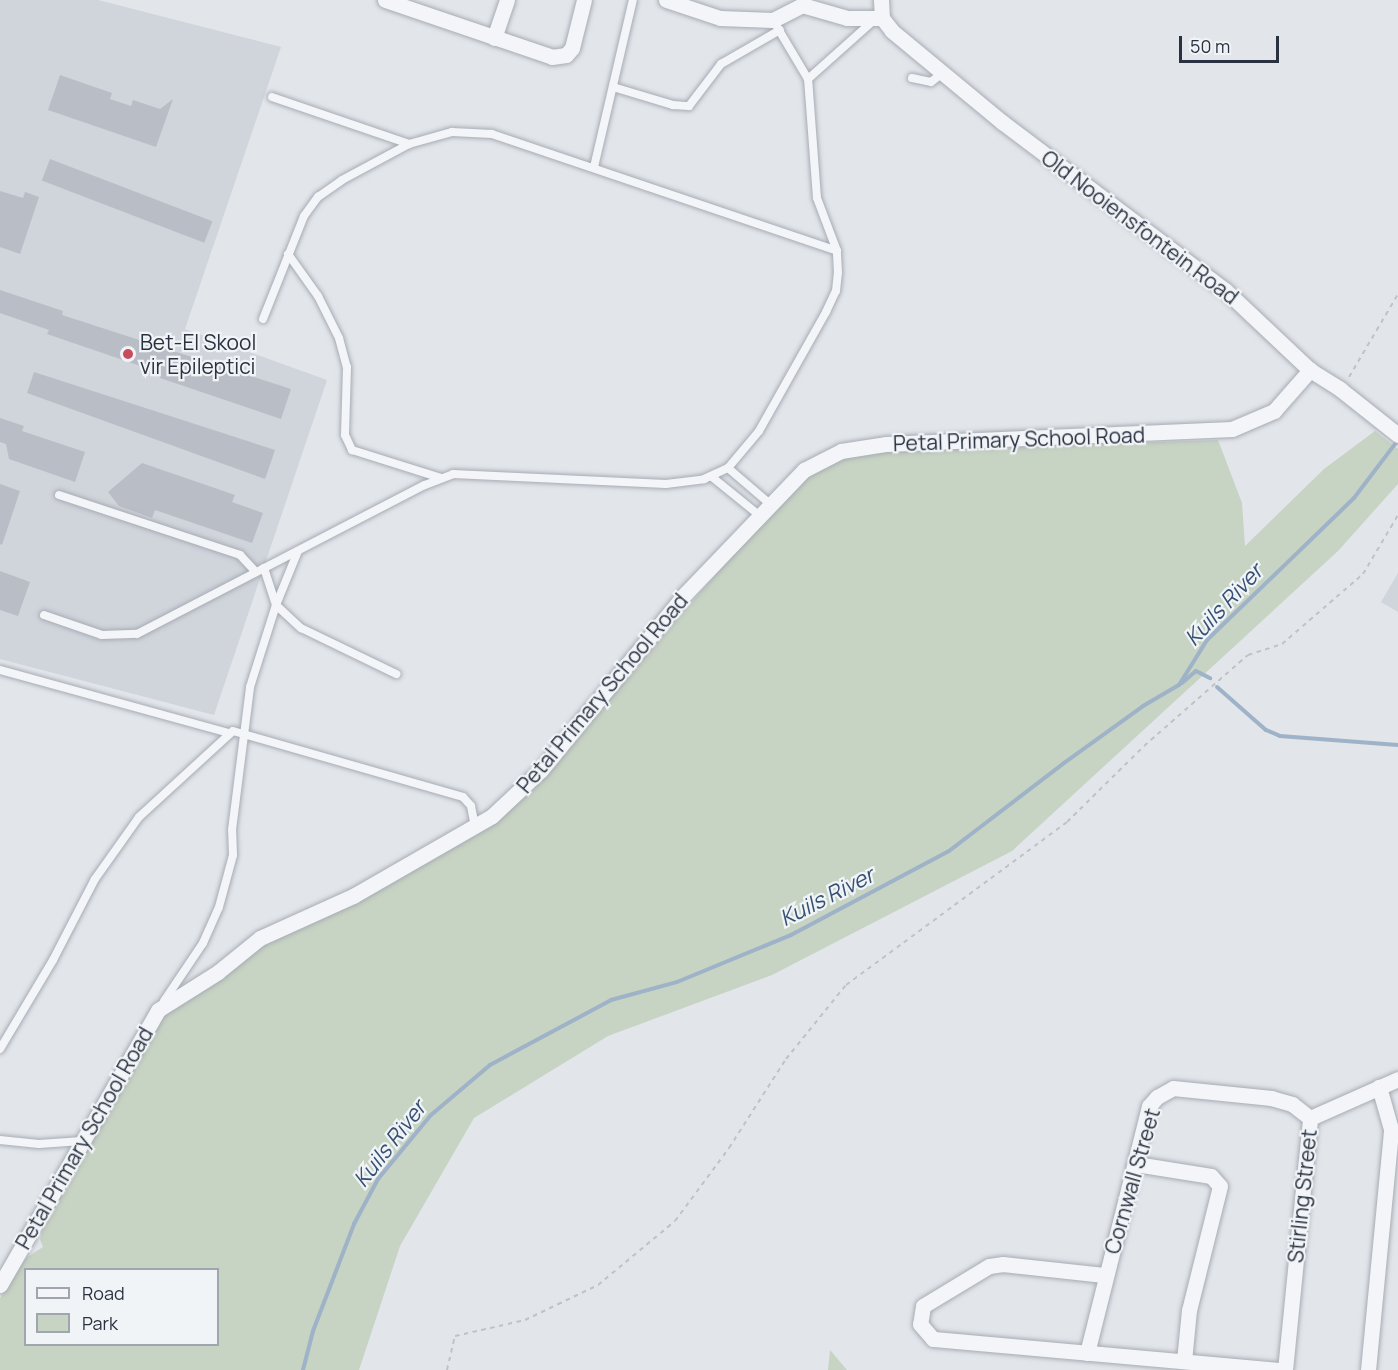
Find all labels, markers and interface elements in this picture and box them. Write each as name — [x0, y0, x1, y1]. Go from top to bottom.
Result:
scale bar — [1182, 24, 1282, 62]
text: 50 m — [1190, 34, 1230, 58]
street label: Old Nooiensfontein Road — [1037, 145, 1243, 309]
place label: Bet-El Skool vir Epileptici — [140, 329, 256, 379]
marker: Bet-El Skool vir Epileptici — [121, 347, 135, 361]
street label: Petal Primary School Road — [893, 422, 1145, 456]
water label: Kuils River — [1180, 559, 1268, 651]
street label: Petal Primary School Road — [511, 588, 693, 798]
water label: Kuils River — [776, 862, 878, 932]
street label: Petal Primary School Road — [10, 1023, 158, 1253]
water label: Kuils River — [348, 1096, 432, 1192]
street label: Cornwall Street — [1099, 1105, 1165, 1257]
street label: Stirling Street — [1282, 1128, 1322, 1264]
legend — [24, 1268, 219, 1346]
text: Road — [82, 1281, 125, 1305]
text: Park — [82, 1311, 118, 1335]

